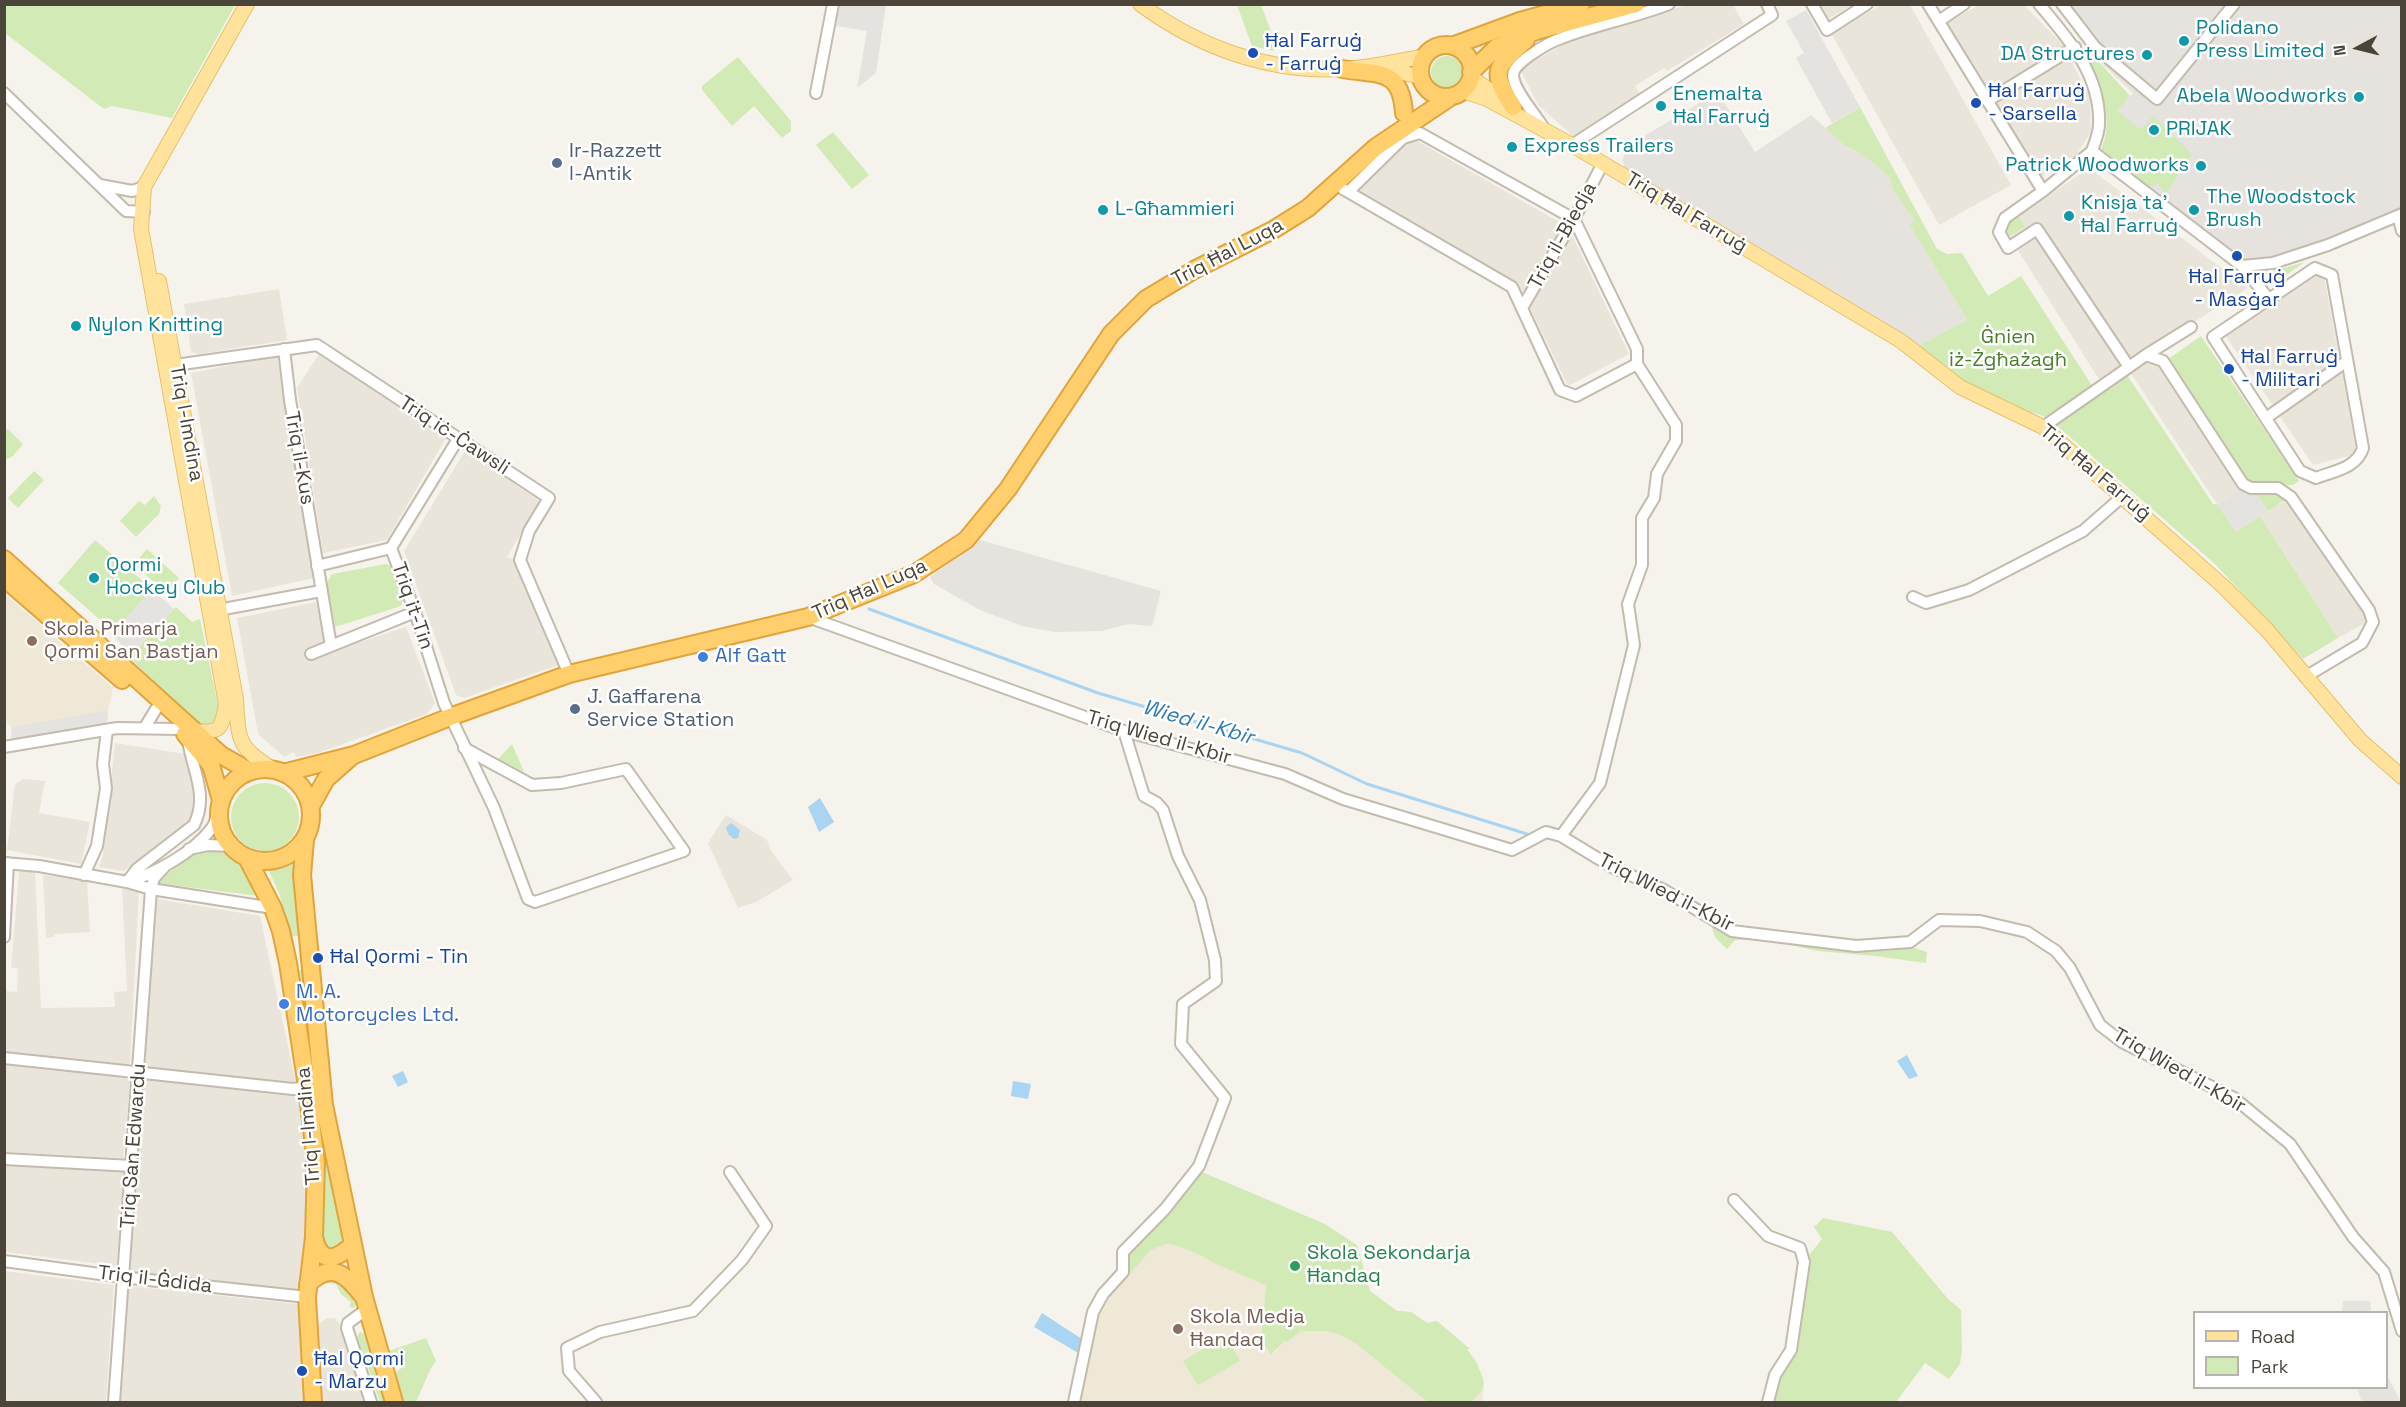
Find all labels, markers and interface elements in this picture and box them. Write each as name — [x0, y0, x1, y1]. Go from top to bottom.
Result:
place label: Polidano Press Limited — [2196, 17, 2325, 64]
north arrow — [2328, 18, 2388, 78]
place label: Ħal Farruġ - Farruġ — [1265, 30, 1362, 77]
marker: Polidano Press Limited — [2177, 34, 2191, 48]
place label: DA Structures — [2000, 43, 2135, 67]
text: N — [2329, 44, 2351, 57]
marker: Ħal Farruġ - Farruġ — [1246, 46, 1260, 60]
marker: DA Structures — [2140, 48, 2154, 62]
place label: Ħal Farruġ - Sarsella — [1988, 80, 2085, 127]
place label: Enemalta Ħal Farruġ — [1673, 83, 1770, 130]
place label: Abela Woodworks — [2177, 85, 2347, 109]
marker: Abela Woodworks — [2352, 90, 2366, 104]
marker: Ħal Farruġ - Sarsella — [1969, 96, 1983, 110]
marker: Enemalta Ħal Farruġ — [1654, 99, 1668, 113]
place label: PRIJAK — [2166, 118, 2232, 142]
marker: PRIJAK — [2147, 123, 2161, 137]
place label: Express Trailers — [1524, 135, 1674, 159]
place label: Ir-Razzett l-Antik — [569, 140, 662, 187]
marker: Express Trailers — [1505, 140, 1519, 154]
place label: Patrick Woodworks — [2005, 154, 2189, 178]
marker: Ir-Razzett l-Antik — [550, 156, 564, 170]
marker: Patrick Woodworks — [2194, 159, 2208, 173]
street label: Triq Ħal Farruġ — [1621, 167, 1751, 259]
street label: Triq il-Biedja — [1524, 178, 1602, 294]
place label: The Woodstock Brush — [2206, 186, 2356, 233]
place label: Knisja ta' Ħal Farruġ — [2081, 192, 2178, 239]
place label: L-Għammieri — [1115, 198, 1235, 222]
marker: L-Għammieri — [1096, 203, 1110, 217]
marker: The Woodstock Brush — [2187, 203, 2201, 217]
marker: Knisja ta' Ħal Farruġ — [2062, 209, 2076, 223]
street label: Triq Ħal Luqa — [1168, 214, 1288, 292]
marker: Ħal Farruġ - Masġar — [2230, 249, 2244, 263]
place label: Ħal Farruġ - Masġar — [2189, 266, 2285, 313]
place label: Nylon Knitting — [88, 314, 223, 338]
marker: Nylon Knitting — [69, 319, 83, 333]
park label: Ġnien iż-Żgħażagħ — [1949, 326, 2067, 373]
place label: Ħal Farruġ - Militari — [2241, 346, 2338, 393]
marker: Ħal Farruġ - Militari — [2222, 362, 2236, 376]
street label: Triq l-Imdina — [164, 363, 208, 483]
street label: Triq iċ-Ċawsli — [394, 391, 514, 481]
street label: Triq il-Kus — [279, 409, 319, 507]
street label: Triq Ħal Farruġ — [2035, 420, 2155, 526]
place label: Qormi Hockey Club — [106, 554, 226, 601]
street label: Triq Ħal Luqa — [809, 554, 931, 626]
street label: Triq it-Tin — [386, 559, 438, 653]
marker: Qormi Hockey Club — [87, 571, 101, 585]
place label: Skola Primarja Qormi San Bastjan — [44, 618, 219, 665]
marker: Skola Primarja Qormi San Bastjan — [25, 634, 39, 648]
place label: Alf Gatt — [715, 645, 787, 669]
marker: Alf Gatt — [696, 650, 710, 664]
place label: J. Gaffarena Service Station — [587, 686, 734, 733]
water label: Wied il-Kbir — [1140, 695, 1256, 751]
marker: J. Gaffarena Service Station — [568, 702, 582, 716]
street label: Triq Wied il-Kbir — [1084, 706, 1234, 770]
street label: Triq Wied il-Kbir — [1594, 848, 1738, 938]
place label: Ħal Qormi - Tin — [330, 946, 468, 970]
marker: Ħal Qormi - Tin — [311, 951, 325, 965]
place label: M. A. Motorcycles Ltd. — [296, 981, 459, 1028]
marker: M. A. Motorcycles Ltd. — [277, 997, 291, 1011]
street label: Triq Wied il-Kbir — [2108, 1023, 2250, 1119]
street label: Triq San Edwardu — [116, 1063, 152, 1229]
street label: Triq l-Imdina — [292, 1066, 326, 1186]
place label: Skola Sekondarja Ħandaq — [1307, 1242, 1471, 1289]
marker: Skola Sekondarja Ħandaq — [1288, 1259, 1302, 1273]
street label: Triq il-Ġdida — [96, 1261, 214, 1299]
place label: Skola Medja Ħandaq — [1190, 1306, 1305, 1353]
legend — [2193, 1311, 2388, 1389]
marker: Skola Medja Ħandaq — [1171, 1322, 1185, 1336]
text: Road — [2251, 1325, 2295, 1348]
place label: Ħal Qormi - Marzu — [314, 1348, 404, 1395]
text: Park — [2251, 1355, 2288, 1378]
marker: Ħal Qormi - Marzu — [295, 1364, 309, 1378]

